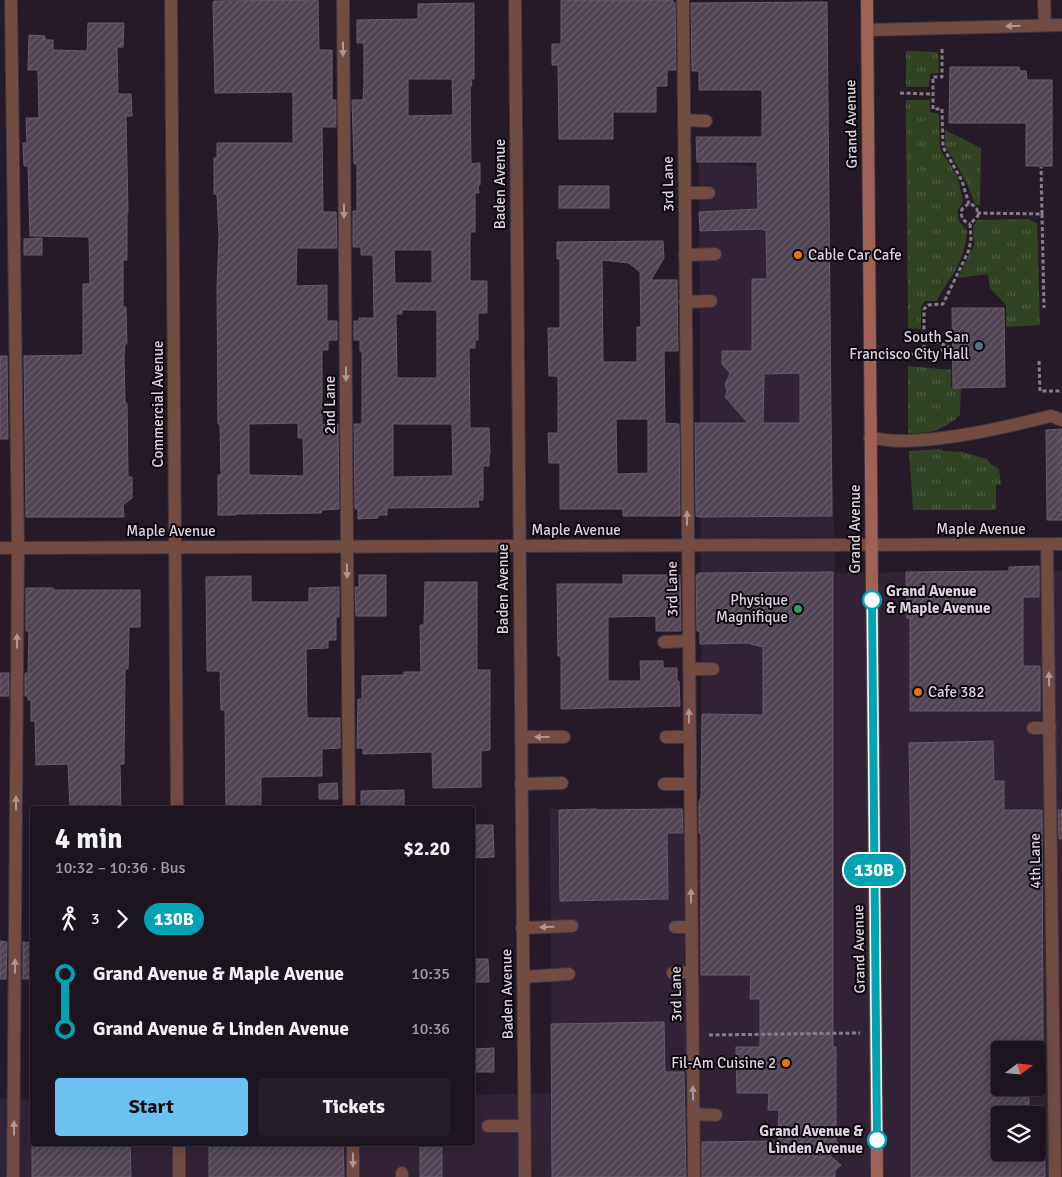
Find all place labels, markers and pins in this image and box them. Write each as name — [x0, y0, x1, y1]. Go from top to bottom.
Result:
place label: Cable Car Cafe — [808, 246, 902, 264]
marker: Cable Car Cafe — [792, 249, 804, 261]
place label: South San Francisco City Hall — [849, 328, 969, 363]
marker: South San Francisco City Hall — [973, 340, 985, 352]
place label: Grand Avenue & Maple Avenue — [886, 582, 990, 617]
marker: Grand Avenue & Maple Avenue — [862, 590, 882, 610]
place label: Physique Magnifique — [716, 591, 788, 626]
marker: Physique Magnifique — [792, 603, 804, 615]
place label: Cafe 382 — [928, 683, 985, 701]
marker: Cafe 382 — [912, 686, 924, 698]
place label: Fil-Am Cuisine 2 — [671, 1054, 776, 1072]
marker: Fil-Am Cuisine 2 — [780, 1057, 792, 1069]
place label: Grand Avenue & Linden Avenue — [759, 1122, 863, 1157]
marker: Grand Avenue & Linden Avenue — [867, 1130, 887, 1150]

